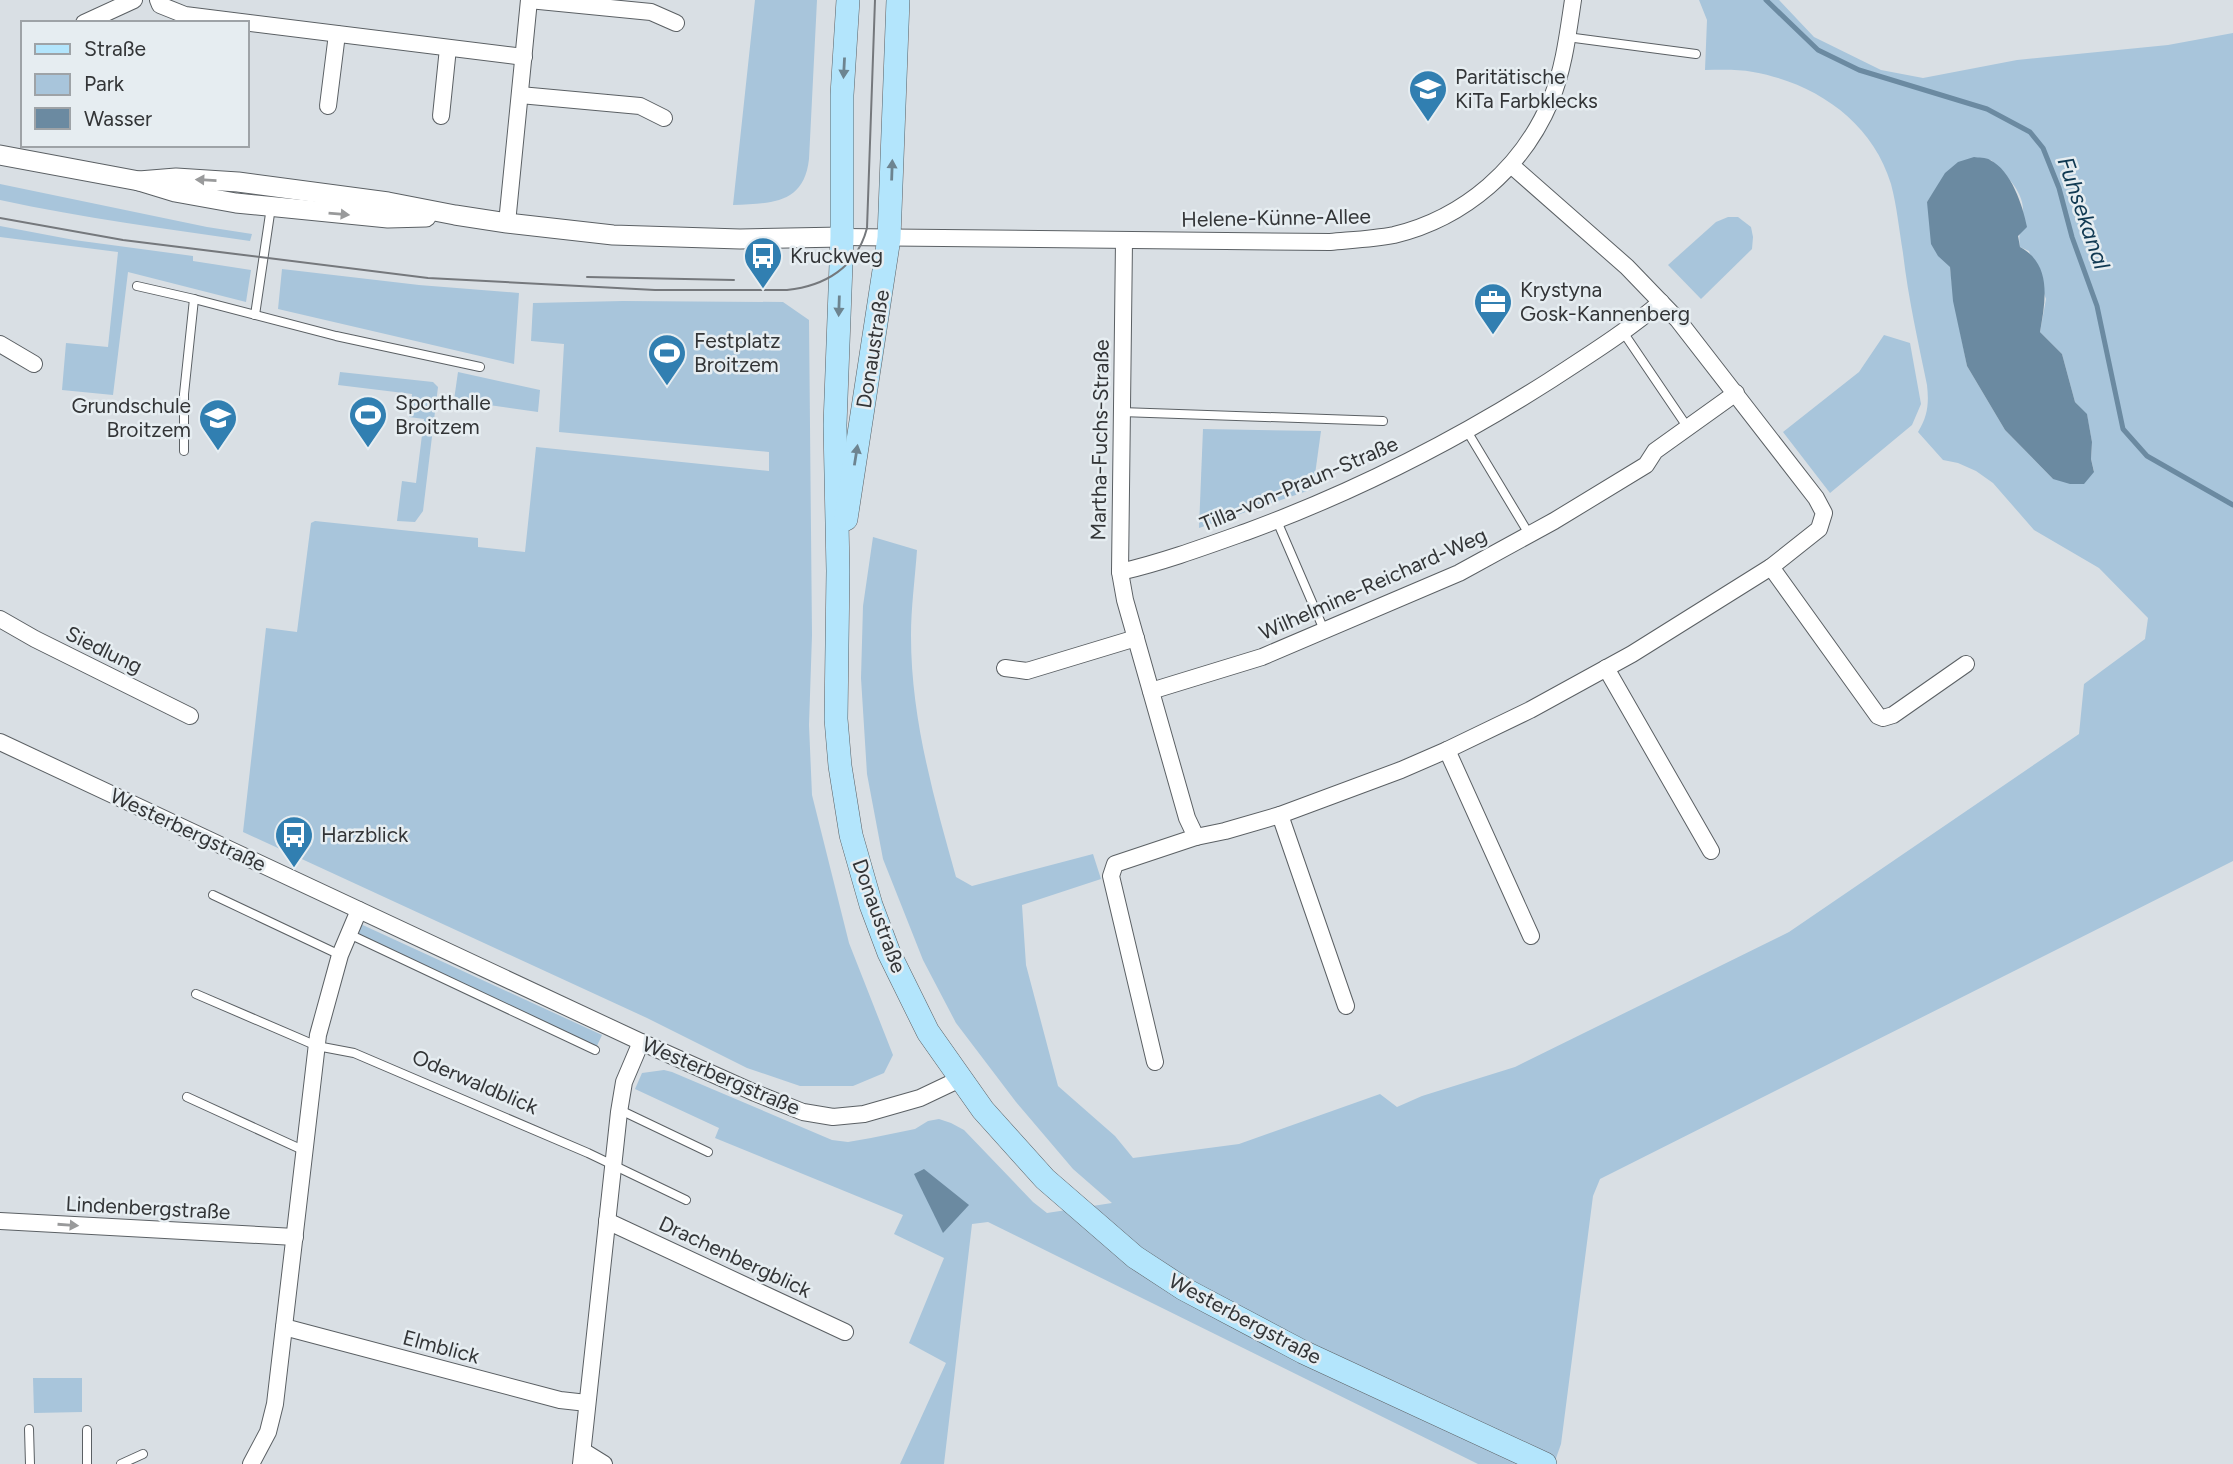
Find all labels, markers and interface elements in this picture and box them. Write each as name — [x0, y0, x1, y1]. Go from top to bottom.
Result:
legend — [21, 21, 248, 147]
text: Straße — [84, 36, 146, 61]
one-way arrow — [838, 57, 849, 79]
place label: Paritätische KiTa Farbklecks — [1455, 64, 1598, 113]
school or university icon: Paritätische KiTa Farbklecks — [1407, 68, 1449, 123]
text: Park — [84, 71, 125, 96]
text: Wasser — [84, 106, 152, 131]
water label: Fuhsekanal — [2052, 153, 2117, 274]
one-way arrow — [886, 159, 897, 181]
one-way arrow — [195, 174, 217, 185]
street label: Helene-Künne-Allee — [1181, 203, 1371, 232]
one-way arrow — [328, 209, 350, 220]
bus stop icon: Kruckweg — [742, 235, 784, 290]
place label: Kruckweg — [790, 243, 883, 268]
place label: Krystyna Gosk-Kannenberg — [1520, 277, 1690, 326]
office icon: Krystyna Gosk-Kannenberg — [1472, 281, 1514, 336]
street label: Donaustraße — [851, 288, 894, 410]
one-way arrow — [833, 295, 844, 317]
place label: Festplatz Broitzem — [694, 328, 780, 377]
sports icon: Festplatz Broitzem — [646, 332, 688, 387]
street label: Martha-Fuchs-Straße — [1085, 339, 1114, 541]
place label: Sporthalle Broitzem — [395, 390, 491, 439]
place label: Grundschule Broitzem — [72, 393, 191, 442]
sports icon: Sporthalle Broitzem — [347, 394, 389, 449]
school or university icon: Grundschule Broitzem — [197, 397, 239, 452]
street label: Tilla-von-Praun-Straße — [1196, 431, 1402, 537]
one-way arrow — [851, 444, 862, 466]
street label: Wilhelmine-Reichard-Weg — [1255, 522, 1491, 645]
street label: Siedlung — [62, 620, 147, 679]
street label: Westerbergstraße — [106, 782, 270, 877]
bus stop icon: Harzblick — [273, 814, 315, 869]
place label: Harzblick — [321, 822, 409, 847]
street label: Donaustraße — [847, 855, 912, 976]
street label: Westerbergstraße — [639, 1031, 804, 1120]
street label: Oderwaldblick — [408, 1044, 543, 1120]
street label: Lindenbergstraße — [65, 1191, 231, 1224]
street label: Drachenbergblick — [655, 1210, 816, 1303]
one-way arrow — [57, 1220, 79, 1231]
street label: Westerbergstraße — [1165, 1268, 1326, 1369]
street label: Elmblick — [400, 1324, 483, 1369]

